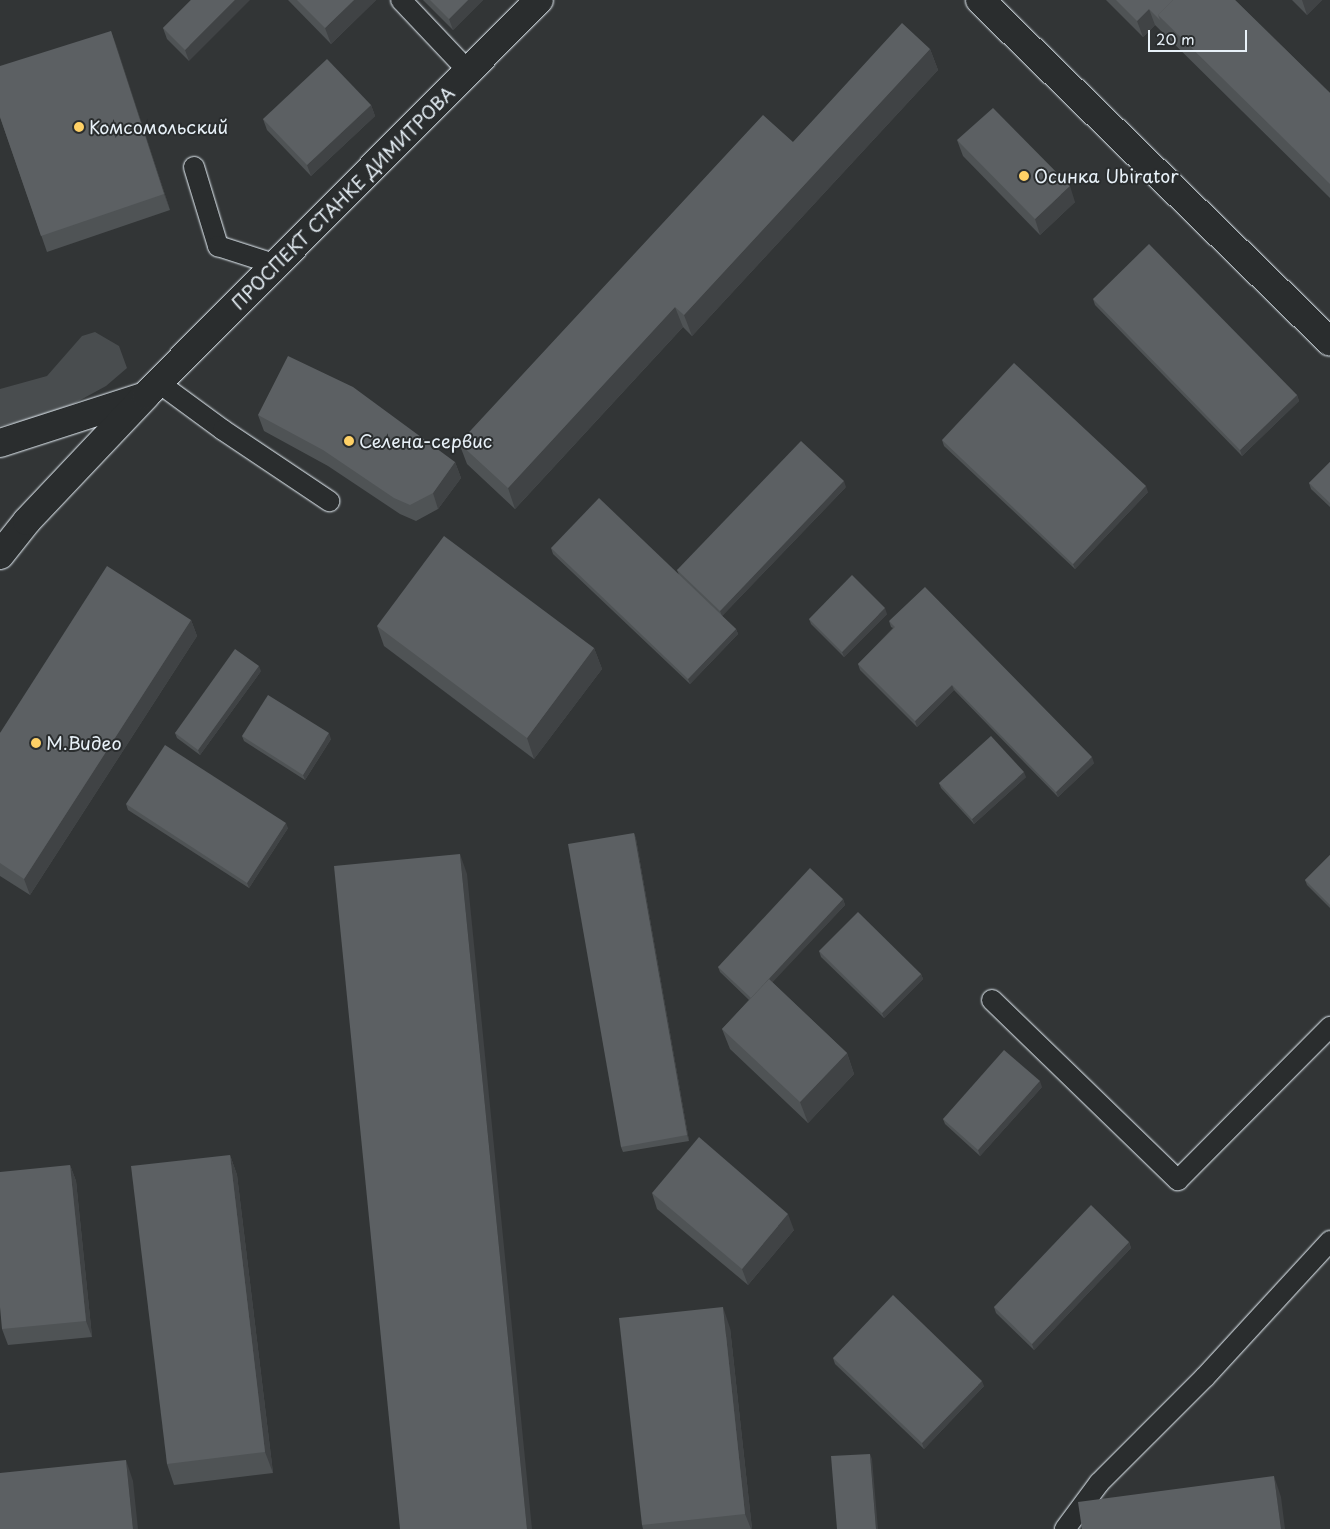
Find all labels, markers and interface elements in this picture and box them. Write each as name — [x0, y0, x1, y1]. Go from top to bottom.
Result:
scale bar — [1150, 20, 1249, 52]
text: 20 m — [1156, 27, 1195, 50]
street label: ПРОСПЕКТ СТАНКЕ ДИМИТРОВА — [227, 82, 459, 314]
place label: Комсомольский — [89, 116, 228, 138]
marker: Комсомольский — [73, 121, 85, 133]
place label: Осинка Ubirator — [1034, 165, 1179, 187]
marker: Осинка Ubirator — [1018, 170, 1030, 182]
place label: Селена-сервис — [359, 430, 492, 452]
marker: Селена-сервис — [343, 435, 355, 447]
place label: М.Видео — [46, 732, 122, 754]
marker: М.Видео — [30, 737, 42, 749]

